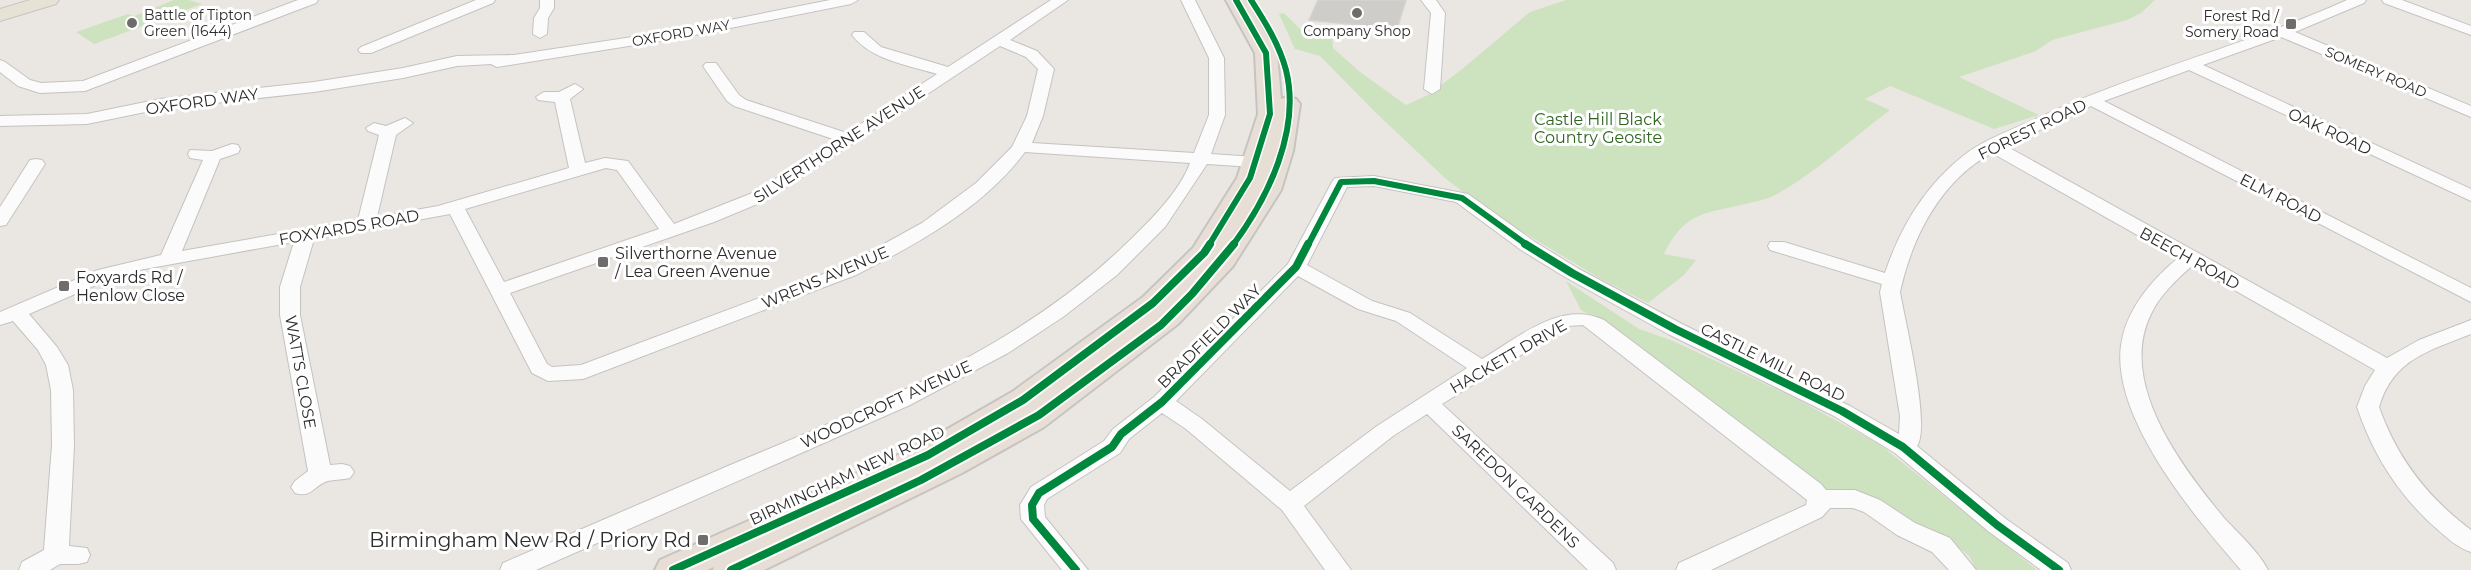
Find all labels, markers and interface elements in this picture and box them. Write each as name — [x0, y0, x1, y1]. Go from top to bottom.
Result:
place label: Battle of Tipton Green (1644) — [144, 6, 252, 40]
marker: Company Shop — [1350, 6, 1364, 20]
place label: Forest Rd / Somery Road — [2185, 7, 2280, 41]
street label: OXFORD WAY — [630, 15, 732, 50]
marker: Battle of Tipton Green (1644) — [125, 16, 139, 30]
marker: Forest Rd / Somery Road — [2284, 17, 2298, 31]
place label: Company Shop — [1303, 22, 1411, 40]
street label: SOMERY ROAD — [2322, 42, 2430, 102]
street label: SILVERTHORNE AVENUE — [750, 82, 928, 207]
street label: OXFORD WAY — [144, 84, 261, 119]
street label: FOREST ROAD — [1975, 95, 2090, 164]
street label: OAK ROAD — [2285, 104, 2375, 159]
park label: Castle Hill Black Country Geosite — [1534, 110, 1662, 147]
street label: ELM ROAD — [2237, 170, 2325, 227]
street label: FOXYARDS ROAD — [277, 206, 421, 249]
street label: BEECH ROAD — [2136, 223, 2243, 294]
street label: WRENS AVENUE — [759, 242, 891, 313]
place label: Silverthorne Avenue / Lea Green Avenue — [614, 244, 777, 281]
marker: Silverthorne Avenue / Lea Green Avenue — [596, 255, 610, 269]
place label: Foxyards Rd / Henlow Close — [76, 268, 185, 305]
marker: Foxyards Rd / Henlow Close — [57, 279, 71, 293]
street label: BRADFIELD WAY — [1154, 280, 1266, 392]
street label: WATTS CLOSE — [281, 314, 320, 430]
street label: HACKETT DRIVE — [1447, 315, 1570, 398]
street label: CASTLE MILL ROAD — [1697, 319, 1848, 406]
street label: WOODCROFT AVENUE — [798, 356, 975, 452]
street label: SAREDON GARDENS — [1448, 421, 1583, 552]
street label: BIRMINGHAM NEW ROAD — [747, 422, 948, 529]
place label: Birmingham New Rd / Priory Rd — [369, 528, 691, 552]
marker: Birmingham New Rd / Priory Rd — [696, 533, 710, 547]

